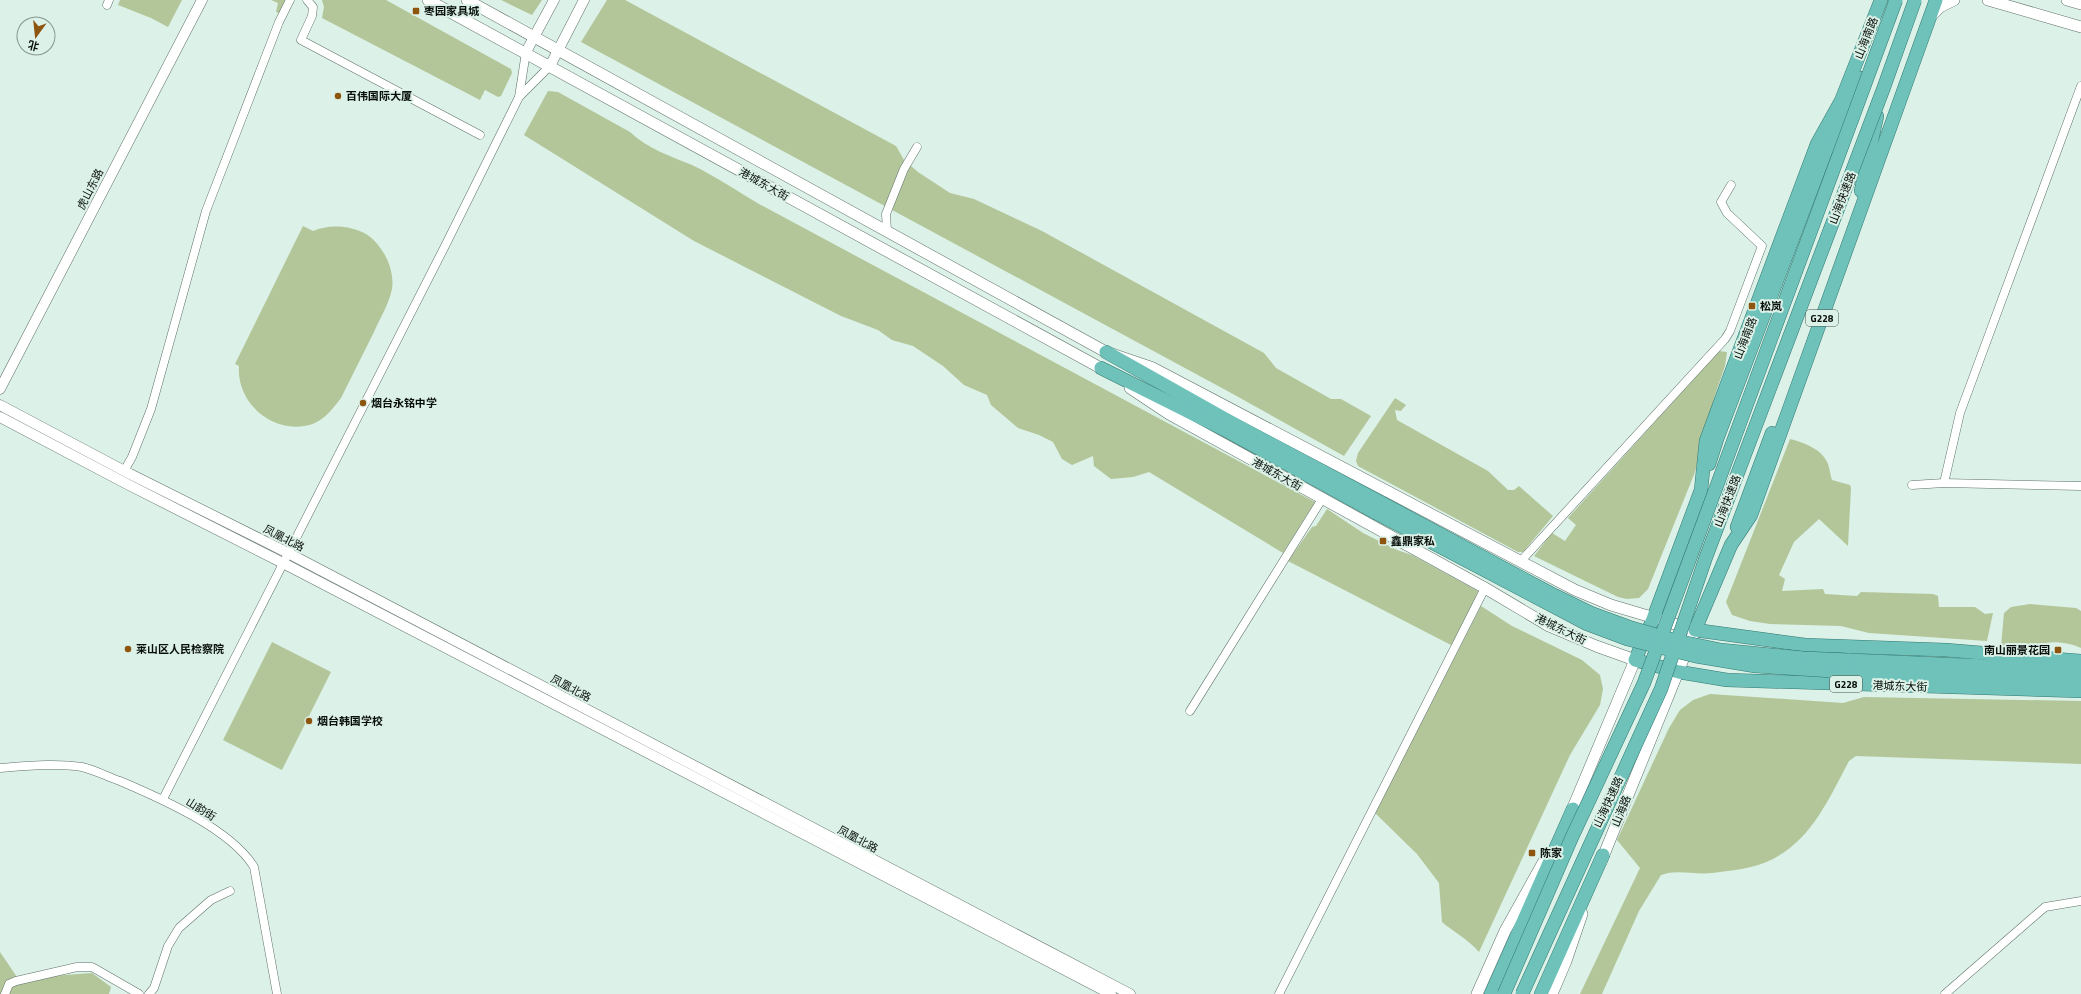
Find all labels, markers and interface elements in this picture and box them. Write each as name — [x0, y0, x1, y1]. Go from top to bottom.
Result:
place label: 枣园家具城 — [424, 3, 480, 19]
marker: 枣园家具城 — [411, 6, 421, 16]
street label: 山海南路 — [1850, 15, 1882, 61]
north arrow — [16, 16, 56, 56]
text: 北 — [26, 37, 41, 55]
place label: 百伟国际大厦 — [346, 88, 412, 104]
marker: 百伟国际大厦 — [333, 91, 343, 101]
street label: 港城东大街 — [736, 164, 792, 204]
street label: 虎山东路 — [73, 166, 107, 212]
street label: 山海快速路 — [1825, 169, 1859, 227]
place label: 松岚 — [1760, 298, 1782, 314]
marker: 松岚 — [1747, 301, 1757, 311]
road number: G228 — [1806, 310, 1838, 326]
street label: 山海南路 — [1730, 315, 1760, 361]
place label: 烟台永铭中学 — [371, 395, 437, 411]
marker: 烟台永铭中学 — [358, 398, 368, 408]
street label: 港城东大街 — [1249, 454, 1305, 494]
street label: 山海快速路 — [1710, 472, 1744, 530]
street label: 凤凰北路 — [261, 521, 307, 555]
place label: 鑫鼎家私 — [1391, 533, 1435, 549]
marker: 鑫鼎家私 — [1378, 536, 1388, 546]
street label: 港城东大街 — [1533, 610, 1589, 648]
place label: 莱山区人民检察院 — [136, 641, 224, 657]
place label: 南山丽景花园 — [1984, 642, 2050, 658]
marker: 莱山区人民检察院 — [123, 644, 133, 654]
marker: 南山丽景花园 — [2053, 645, 2063, 655]
street label: 凤凰北路 — [548, 671, 594, 705]
road number: G228 — [1830, 676, 1862, 692]
street label: 港城东大街 — [1872, 677, 1928, 695]
place label: 烟台韩国学校 — [317, 713, 383, 729]
marker: 烟台韩国学校 — [304, 716, 314, 726]
street label: 山海快速路 — [1589, 774, 1627, 830]
street label: 山韵街 — [183, 793, 219, 825]
street label: 山海路 — [1607, 793, 1635, 829]
street label: 凤凰北路 — [835, 822, 881, 856]
place label: 陈家 — [1540, 845, 1562, 861]
marker: 陈家 — [1527, 848, 1537, 858]

